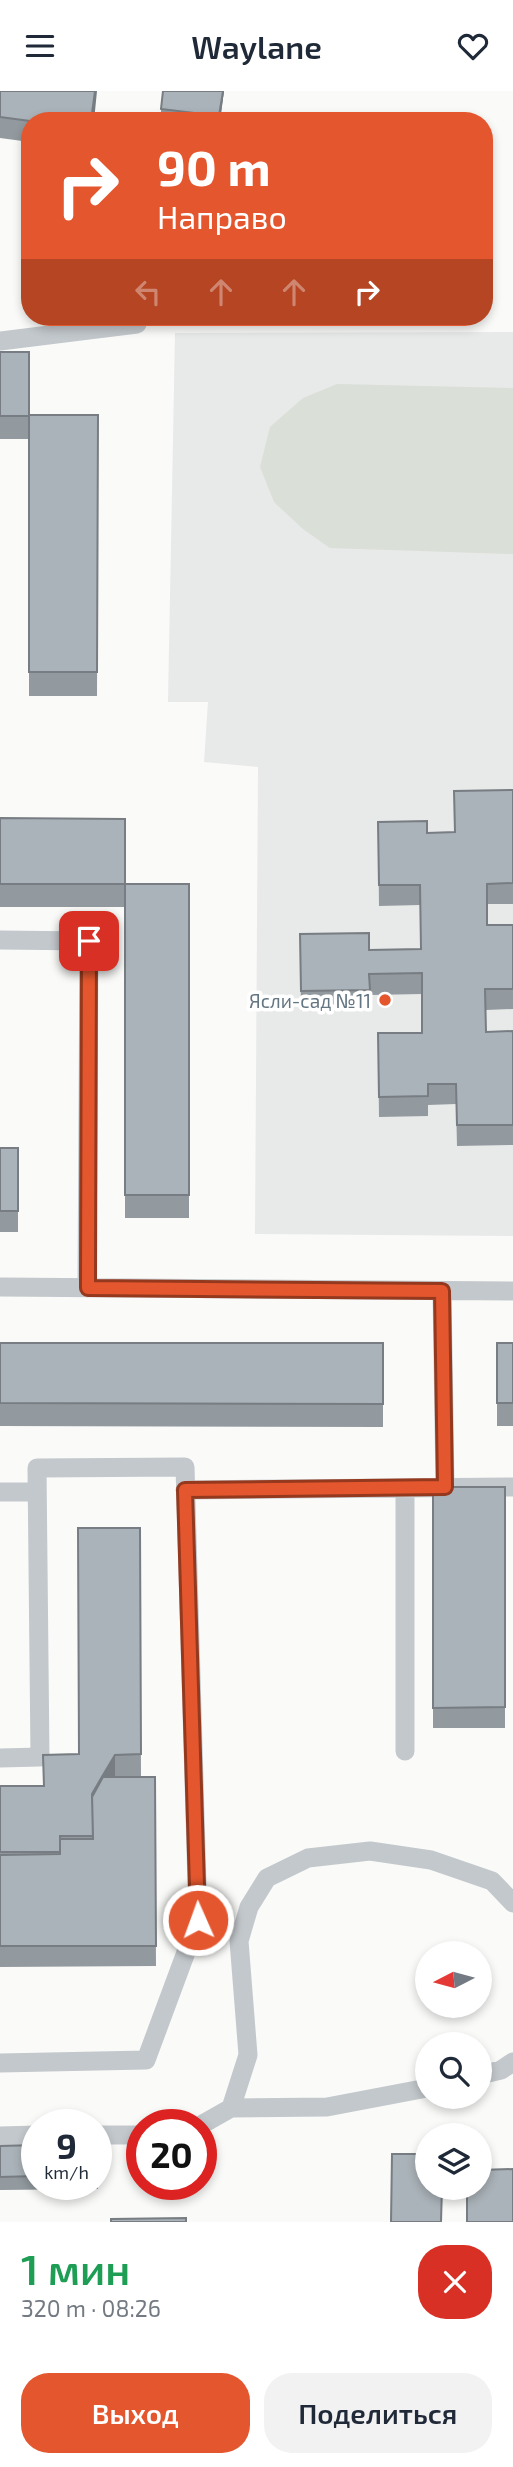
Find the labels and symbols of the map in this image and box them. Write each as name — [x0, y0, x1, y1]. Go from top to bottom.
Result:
pin — [59, 911, 119, 971]
place label: Ясли-сад №11 — [249, 989, 371, 1012]
marker: Ясли-сад №11 — [377, 992, 393, 1008]
position arrow — [161, 1883, 235, 1957]
north arrow — [415, 1941, 492, 2018]
speed limit sign: 20 — [126, 2109, 217, 2200]

